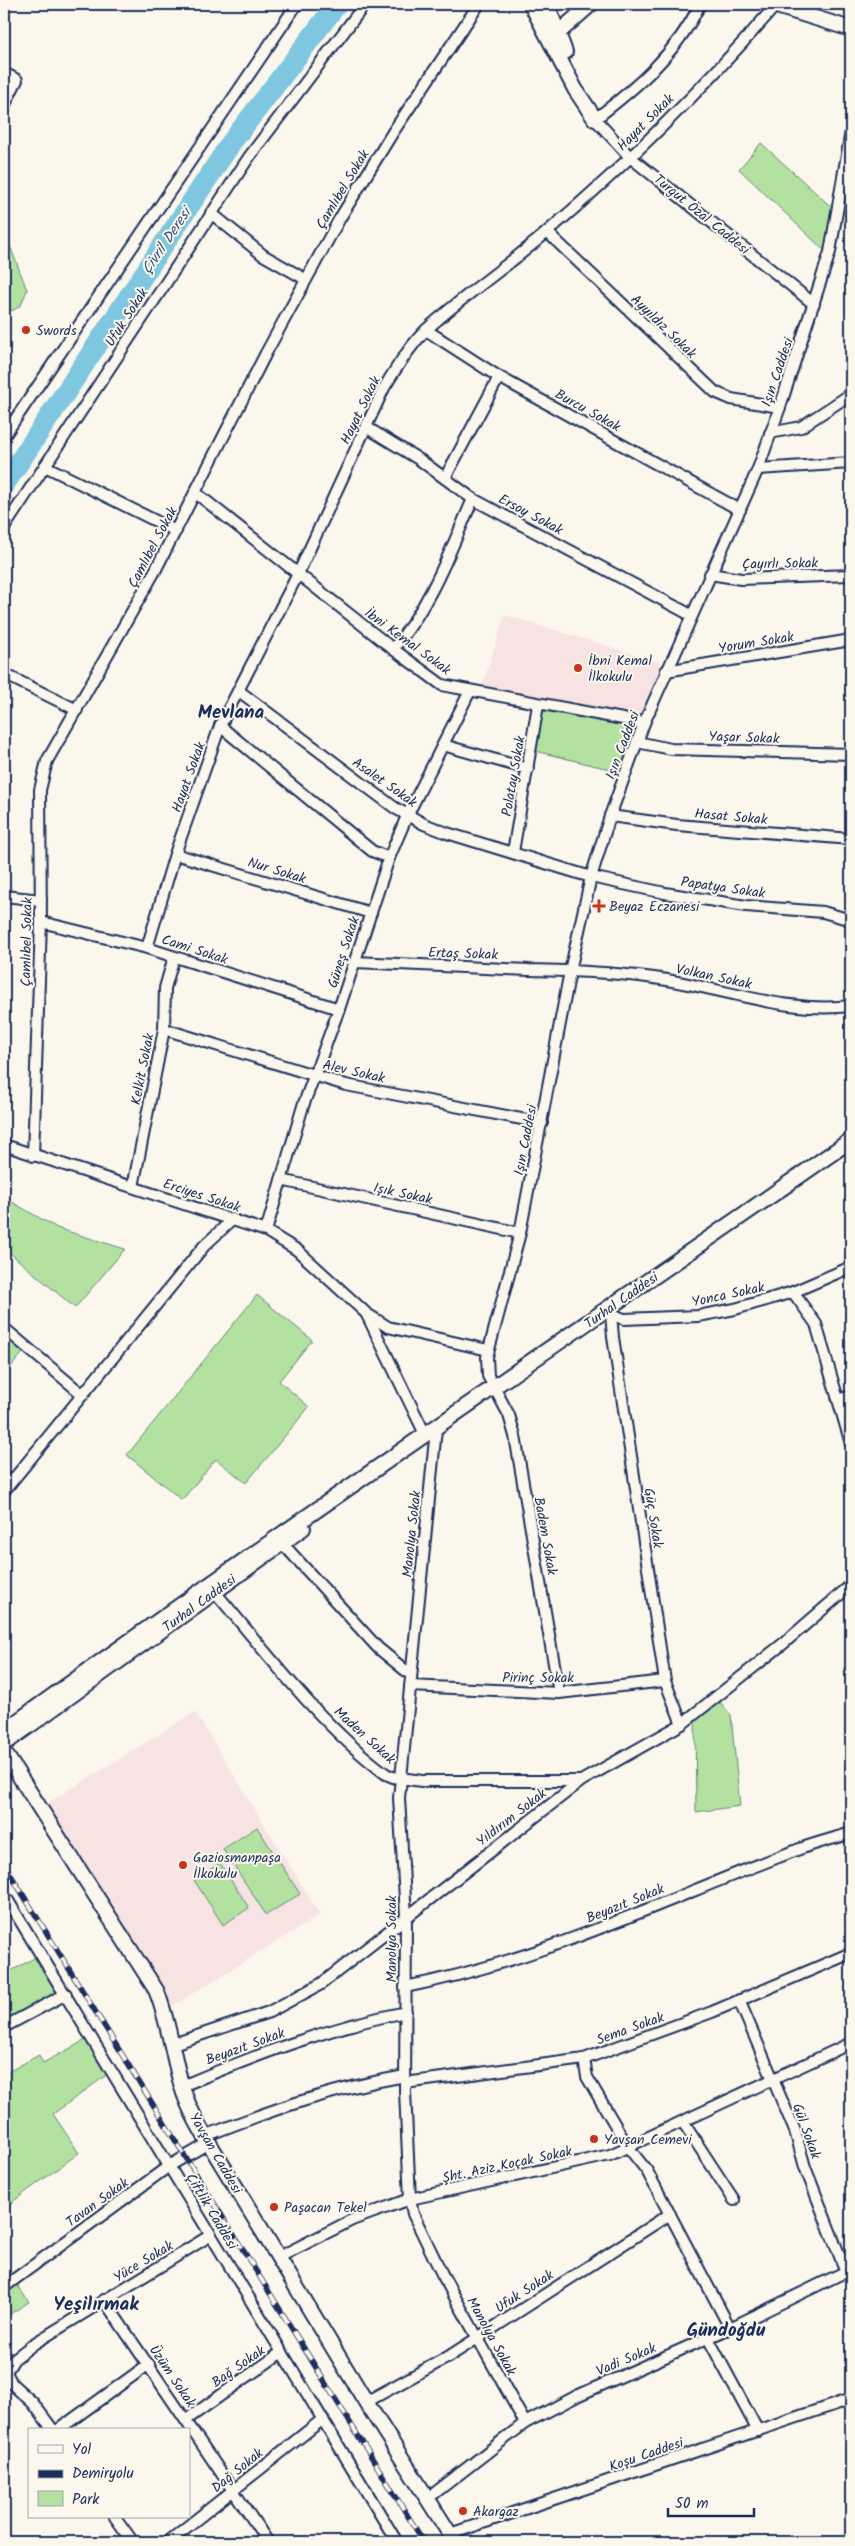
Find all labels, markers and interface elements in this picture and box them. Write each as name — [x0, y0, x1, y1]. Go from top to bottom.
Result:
street label: Hayat Sokak — [612, 89, 680, 157]
street label: Çamlıbel Sokak — [310, 145, 376, 233]
street label: Turgut Özal Caddesi — [649, 169, 755, 261]
water label: Çivril Deresi — [136, 201, 200, 279]
street label: Ufuk Sokak — [100, 284, 154, 351]
street label: Ayyıldız Sokak — [625, 289, 702, 364]
place label: Swords — [36, 320, 77, 342]
marker: Swords — [20, 324, 32, 336]
street label: Işın Caddesi — [756, 334, 800, 410]
street label: Hayat Sokak — [335, 372, 387, 448]
street label: Burcu Sokak — [551, 384, 625, 438]
street label: Ersoy Sokak — [494, 489, 567, 541]
street label: Çamlıbel Sokak — [122, 502, 184, 592]
street label: Çayırlı Sokak — [742, 552, 819, 576]
street label: İbni Kemal Sokak — [359, 603, 456, 681]
street label: Yorum Sokak — [717, 626, 796, 660]
place label: İbni Kemal İlkokulu — [588, 650, 652, 688]
marker: İbni Kemal İlkokulu — [572, 662, 584, 674]
district label: Mevlana — [198, 698, 265, 728]
street label: Işın Caddesi — [600, 707, 646, 783]
street label: Yaşar Sokak — [708, 726, 780, 750]
street label: Polatay Sokak — [496, 734, 532, 818]
street label: Hayat Sokak — [166, 739, 212, 816]
street label: Asalet Sokak — [347, 752, 422, 814]
street label: Hasat Sokak — [694, 803, 769, 831]
street label: Nur Sokak — [245, 852, 309, 890]
street label: Papatya Sokak — [679, 871, 767, 905]
place label: Beyaz Eczanesi — [609, 896, 700, 918]
street label: Çamlıbel Sokak — [15, 897, 39, 987]
marker: Beyaz Eczanesi — [593, 900, 605, 912]
street label: Güneş Sokak — [322, 913, 366, 991]
street label: Cami Sokak — [159, 929, 231, 971]
street label: Ertaş Sokak — [428, 942, 499, 966]
street label: Volkan Sokak — [674, 958, 754, 996]
street label: Kelkit Sokak — [125, 1031, 161, 1107]
street label: Alev Sokak — [320, 1054, 387, 1090]
street label: Işın Caddesi — [508, 1102, 544, 1177]
street label: Erciyes Sokak — [160, 1173, 244, 1219]
street label: Işık Sokak — [371, 1177, 435, 1211]
street label: Turhal Caddesi — [580, 1267, 664, 1335]
street label: Yonca Sokak — [690, 1276, 767, 1313]
street label: Güç Sokak — [637, 1487, 669, 1550]
street label: Manolya Sokak — [397, 1489, 428, 1579]
street label: Badem Sokak — [527, 1495, 563, 1577]
street label: Turhal Caddesi — [158, 1569, 242, 1638]
street label: Pirinç Sokak — [502, 1667, 574, 1689]
street label: Maden Sokak — [328, 1702, 401, 1770]
street label: Yıldırım Sokak — [472, 1783, 552, 1852]
place label: Gaziosmanpaşa İlkokulu — [193, 1847, 281, 1885]
marker: Gaziosmanpaşa İlkokulu — [177, 1859, 189, 1871]
street label: Beyazıt Sokak — [583, 1878, 668, 1930]
street label: Manolya Sokak — [381, 1895, 403, 1983]
street label: Sema Sokak — [593, 2006, 668, 2051]
street label: Beyazıt Sokak — [203, 2022, 288, 2071]
street label: Gül Sokak — [786, 2100, 826, 2163]
street label: Yavşan Caddesi — [183, 2109, 248, 2199]
place label: Yavşan Cemevi — [604, 2129, 692, 2151]
marker: Yavşan Cemevi — [588, 2133, 600, 2145]
street label: Şht. Aziz Koçak Sokak — [440, 2140, 575, 2189]
street label: Çiftlik Caddesi — [180, 2169, 243, 2255]
street label: Tavan Sokak — [62, 2172, 134, 2233]
place label: Paşacan Tekel — [284, 2197, 367, 2219]
marker: Paşacan Tekel — [268, 2201, 280, 2213]
street label: Yüce Sokak — [109, 2235, 178, 2288]
street label: Ufuk Sokak — [491, 2264, 559, 2319]
district label: Yeşilırmak — [53, 2290, 139, 2320]
street label: Manolya Sokak — [460, 2293, 522, 2380]
district label: Gündoğdu — [687, 2316, 766, 2346]
street label: Vadi Sokak — [593, 2337, 660, 2382]
street label: Bağ Sokak — [207, 2340, 270, 2393]
street label: Üzüm Sokak — [143, 2341, 201, 2413]
legend — [28, 2428, 190, 2518]
street label: Koşu Caddesi — [606, 2432, 687, 2478]
text: Yol — [72, 2438, 91, 2462]
street label: Dağ Sokak — [207, 2443, 269, 2499]
text: Demiryolu — [72, 2462, 134, 2486]
scale bar — [668, 2486, 754, 2518]
text: Park — [72, 2488, 100, 2512]
text: 50 m — [675, 2492, 709, 2516]
place label: Akargaz — [473, 2501, 519, 2523]
marker: Akargaz — [457, 2505, 469, 2517]

